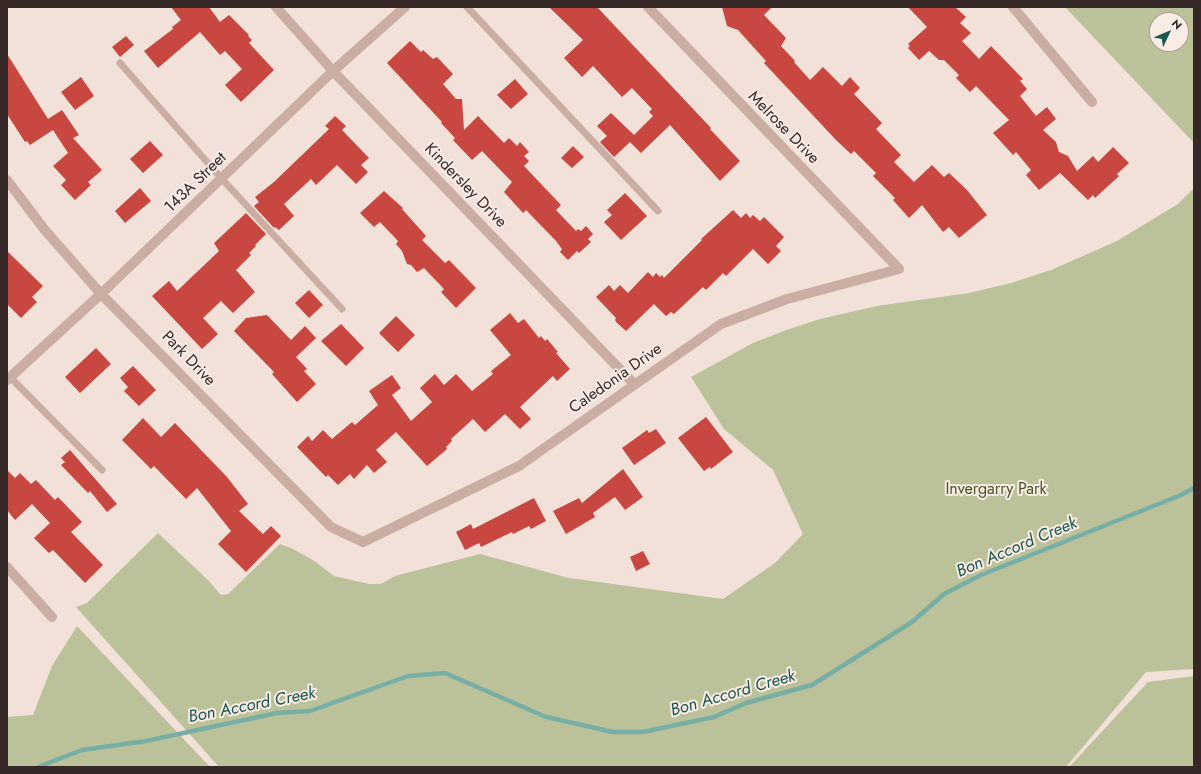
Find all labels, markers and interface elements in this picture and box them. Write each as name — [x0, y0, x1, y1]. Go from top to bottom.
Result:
north arrow — [1149, 12, 1189, 52]
text: N — [1168, 16, 1186, 33]
street label: Melrose Drive — [743, 88, 823, 168]
street label: Kindersley Drive — [420, 140, 510, 232]
street label: 143A Street — [161, 149, 231, 217]
street label: Park Drive — [157, 328, 219, 390]
street label: Caledonia Drive — [566, 340, 666, 418]
park label: Invergarry Park — [945, 480, 1047, 500]
water label: Bon Accord Creek — [954, 513, 1080, 583]
water label: Bon Accord Creek — [668, 666, 798, 722]
water label: Bon Accord Creek — [187, 684, 317, 728]

